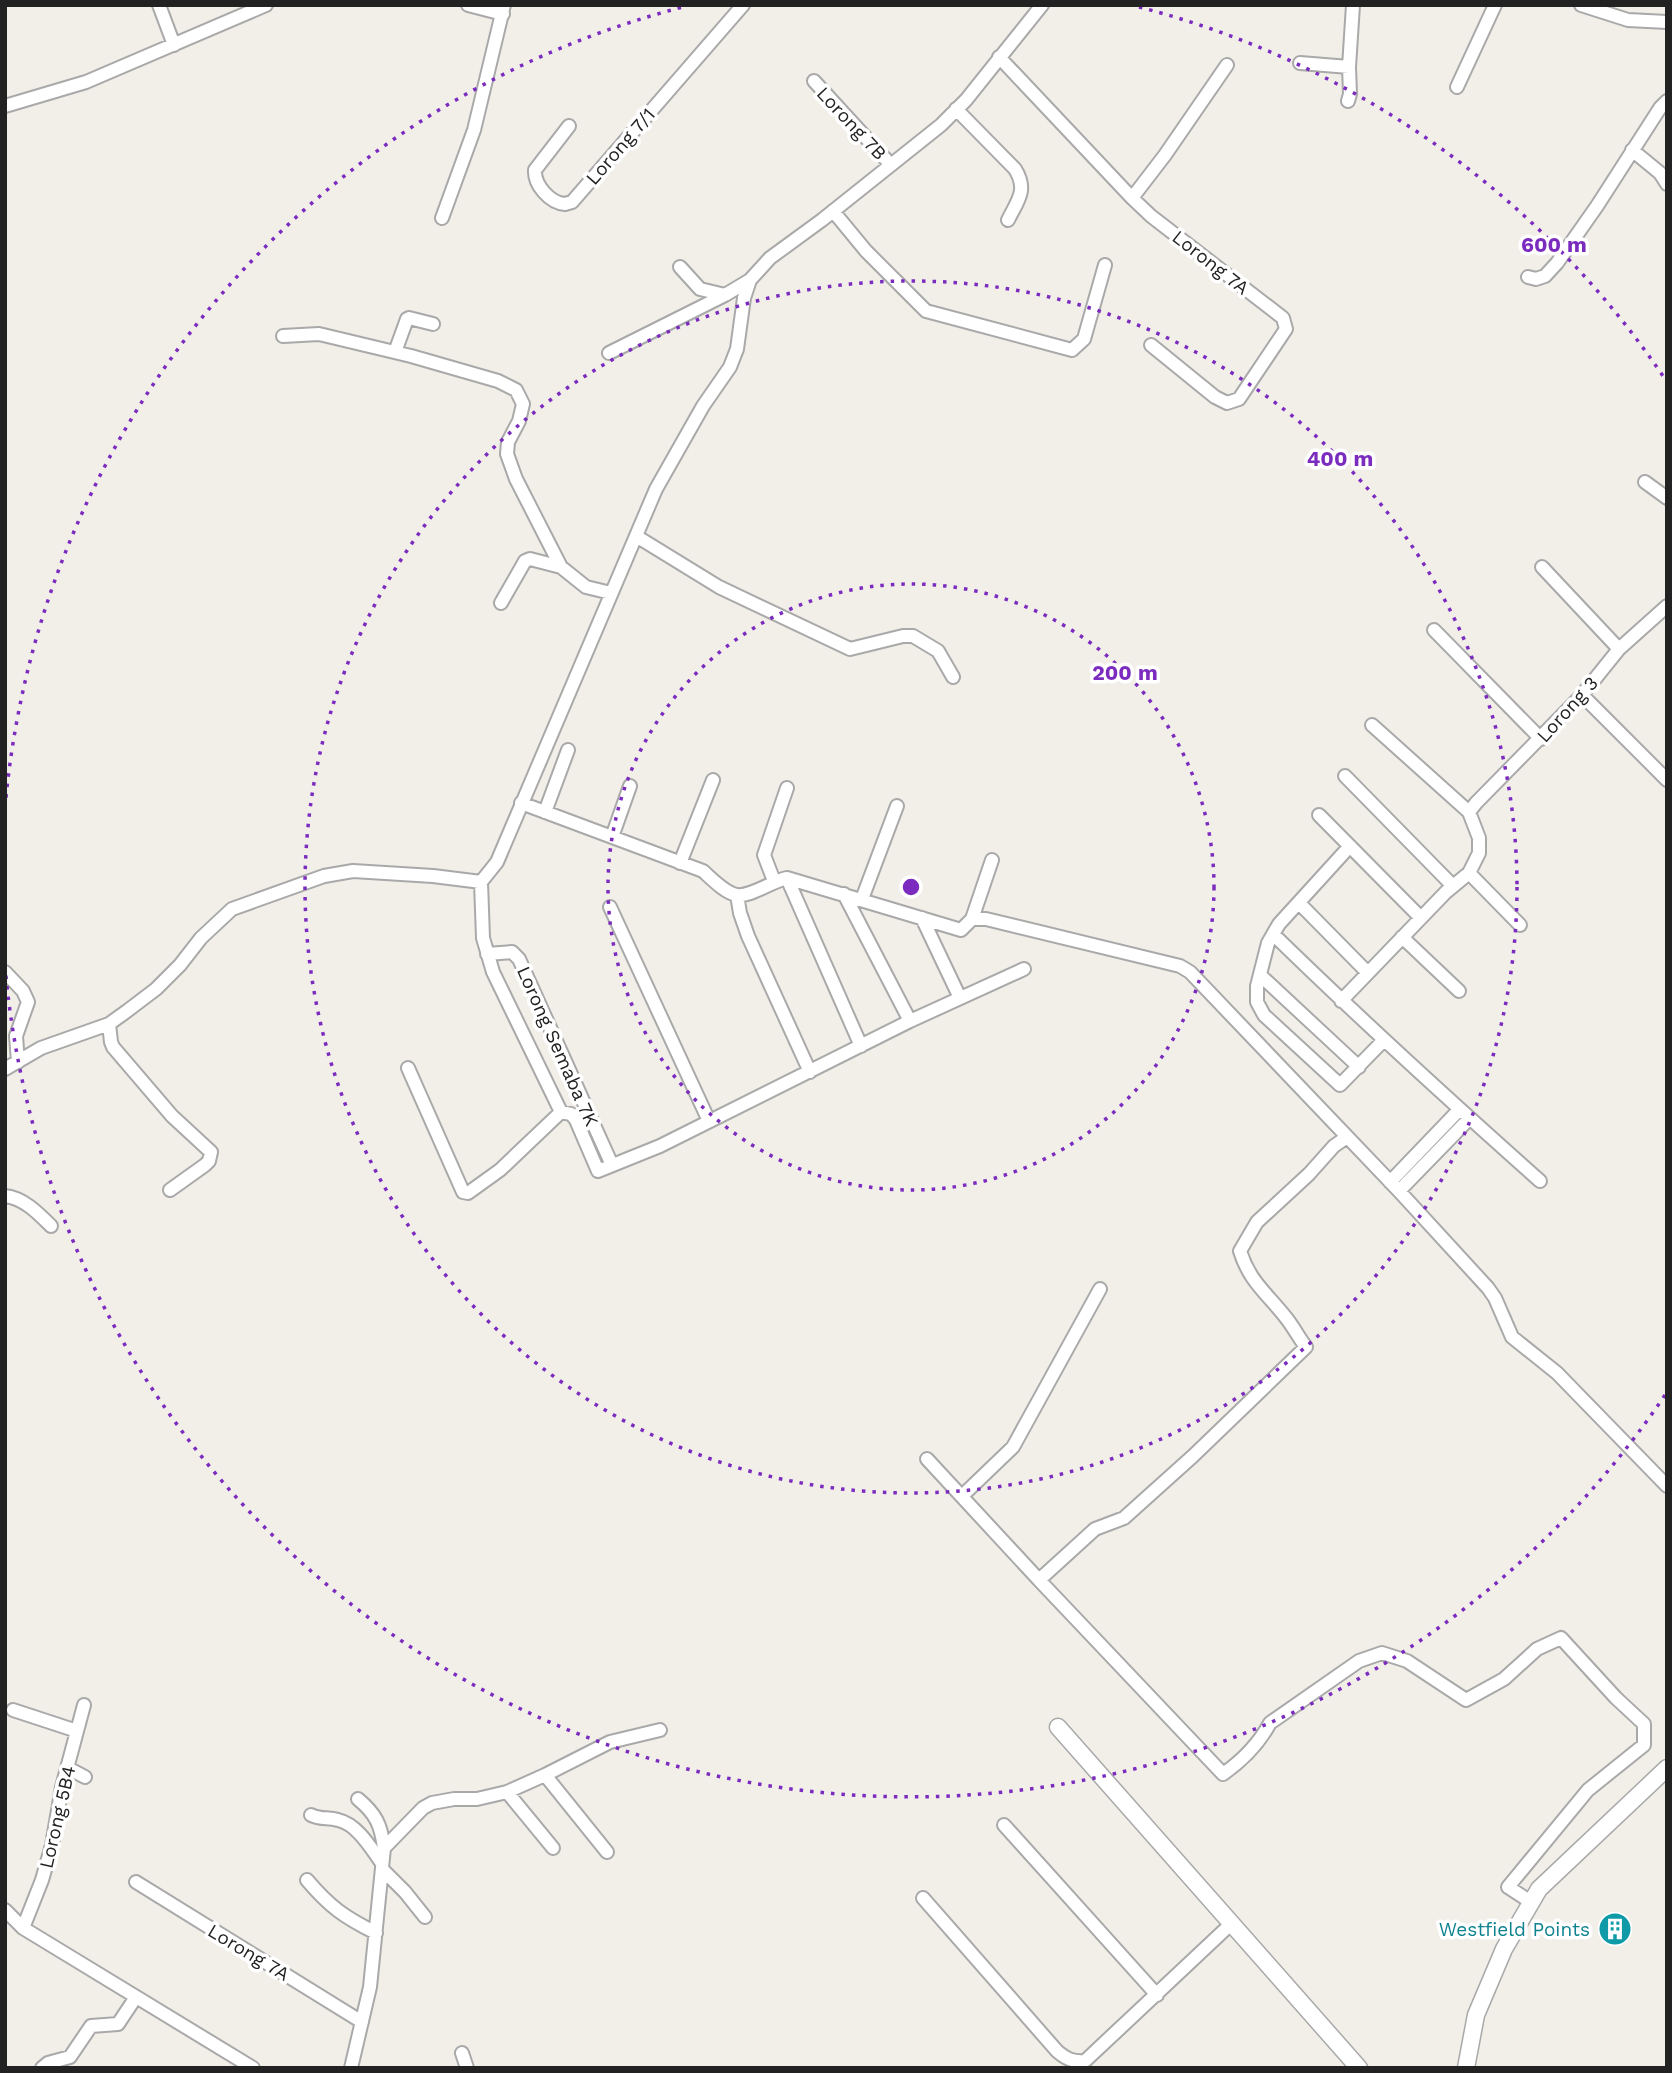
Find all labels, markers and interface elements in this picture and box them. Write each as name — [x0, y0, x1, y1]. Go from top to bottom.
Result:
street label: Lorong 7B — [812, 82, 891, 165]
street label: Lorong 7/1 — [581, 103, 660, 189]
street label: Lorong 7A — [1168, 225, 1254, 300]
text: 600 m — [1521, 232, 1587, 257]
text: 400 m — [1307, 446, 1373, 471]
text: 200 m — [1092, 660, 1158, 685]
street label: Lorong 3 — [1532, 672, 1603, 747]
centre of rings — [899, 875, 923, 899]
street label: Lorong Semaba 7K — [512, 963, 603, 1130]
street label: Lorong 5B4 — [35, 1763, 80, 1871]
building icon: Westfield Points — [1596, 1910, 1634, 1948]
place label: Westfield Points — [1439, 1918, 1590, 1941]
street label: Lorong 7A — [204, 1919, 294, 1986]

